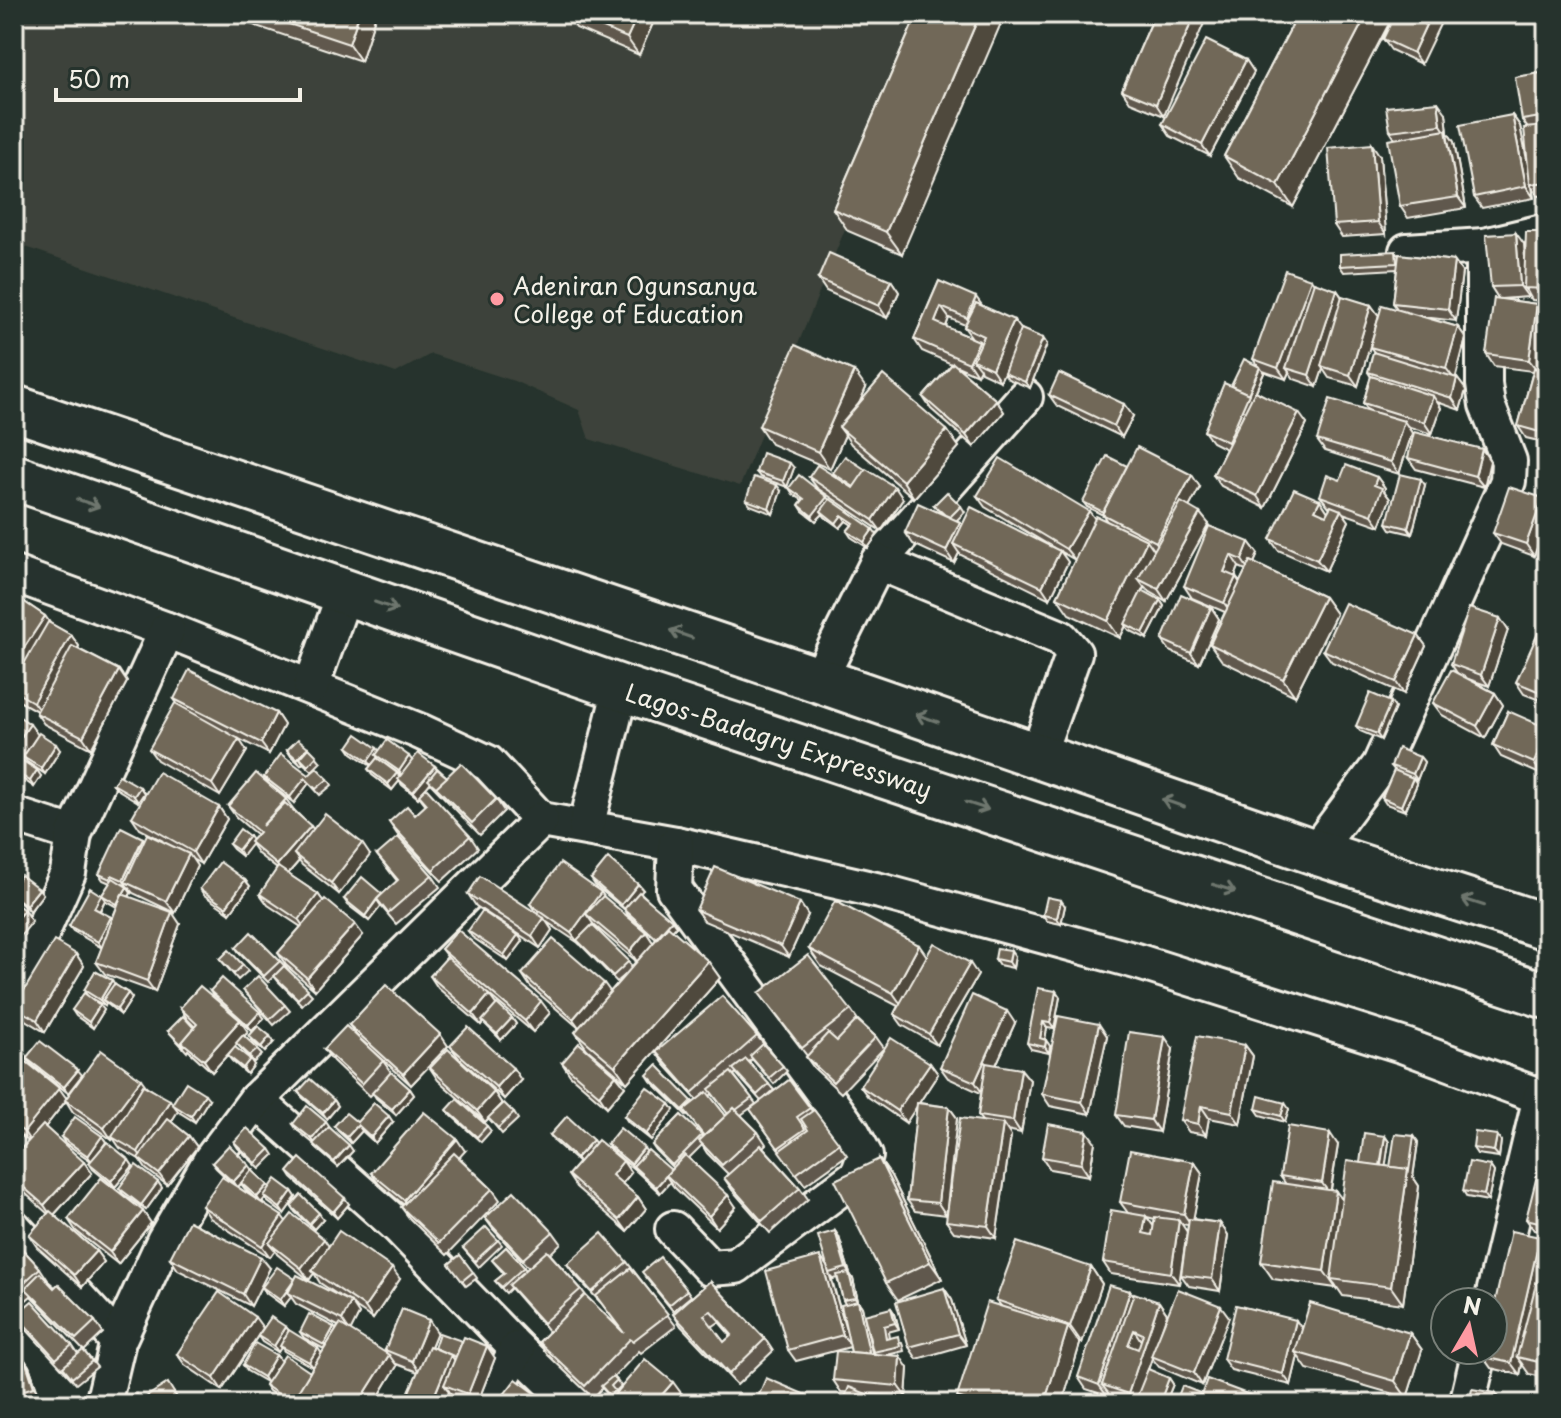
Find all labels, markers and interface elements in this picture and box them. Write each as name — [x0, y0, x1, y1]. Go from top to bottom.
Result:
scale bar — [56, 52, 300, 102]
text: 50 m — [68, 60, 130, 96]
place label: Adeniran Ogunsanya College of Education — [513, 267, 757, 331]
marker: Adeniran Ogunsanya College of Education — [488, 290, 506, 308]
one-way arrow — [75, 496, 100, 511]
one-way arrow — [373, 600, 398, 615]
one-way arrow — [669, 626, 694, 640]
street label: Lagos-Badagry Expressway — [621, 673, 937, 807]
one-way arrow — [915, 710, 940, 725]
one-way arrow — [1161, 795, 1186, 810]
one-way arrow — [965, 800, 990, 815]
one-way arrow — [1211, 882, 1236, 897]
one-way arrow — [1461, 894, 1486, 909]
north arrow — [1429, 1286, 1509, 1366]
text: N — [1461, 1287, 1484, 1322]

